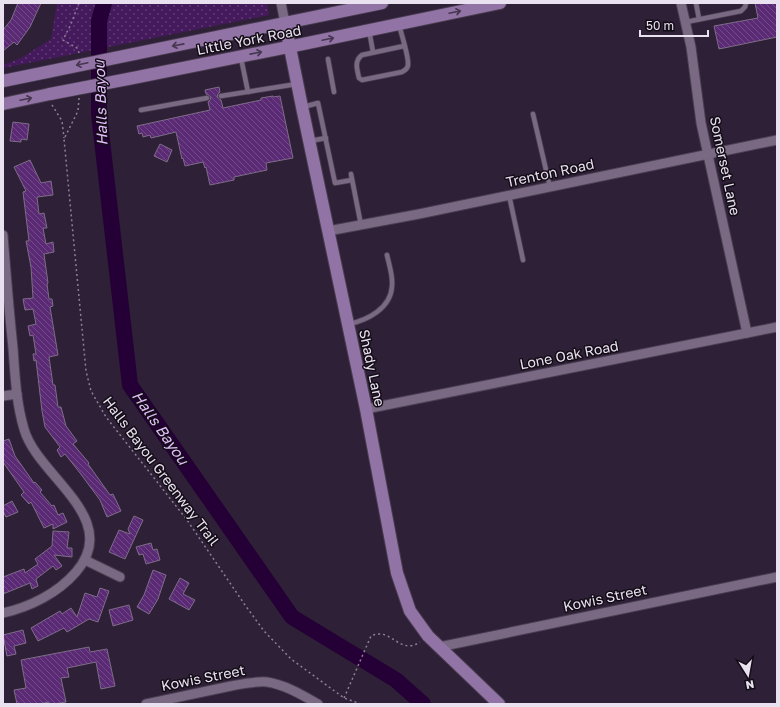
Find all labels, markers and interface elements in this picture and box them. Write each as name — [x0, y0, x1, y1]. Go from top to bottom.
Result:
one-way arrow — [448, 8, 461, 16]
scale bar — [640, 12, 708, 38]
text: 50 m — [646, 18, 674, 33]
street label: Little York Road — [195, 21, 303, 58]
one-way arrow — [321, 35, 334, 43]
one-way arrow — [172, 41, 185, 49]
one-way arrow — [249, 49, 262, 57]
water label: Halls Bayou — [89, 59, 111, 146]
one-way arrow — [76, 61, 89, 69]
one-way arrow — [20, 94, 33, 102]
street label: Somerset Lane — [707, 115, 744, 217]
street label: Trenton Road — [504, 155, 596, 190]
street label: Shady Lane — [356, 328, 389, 408]
street label: Lone Oak Road — [518, 337, 620, 372]
water label: Halls Bayou — [128, 387, 193, 469]
street label: Halls Bayou Greenway Trail — [100, 393, 223, 549]
street label: Kowis Street — [562, 580, 648, 615]
north arrow — [728, 655, 768, 695]
street label: Kowis Street — [160, 661, 246, 694]
text: N — [745, 678, 755, 692]

